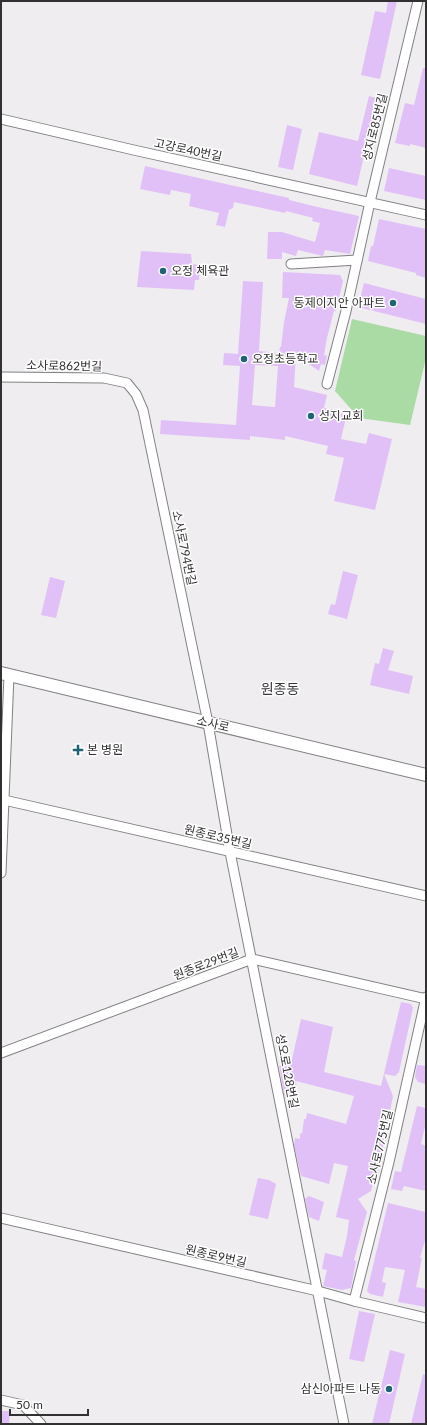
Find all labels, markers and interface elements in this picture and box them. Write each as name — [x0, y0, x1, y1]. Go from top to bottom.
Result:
street label: 성지로85번길 — [359, 92, 390, 162]
street label: 고강로40번길 — [153, 135, 223, 164]
place label: 오정 체육관 — [171, 263, 229, 278]
marker: 오정 체육관 — [158, 266, 168, 276]
place label: 동제이지안 아파트 — [294, 295, 385, 310]
marker: 동제이지안 아파트 — [388, 298, 398, 308]
place label: 오정초등학교 — [252, 351, 318, 366]
marker: 오정초등학교 — [239, 354, 249, 364]
street label: 소사로862번길 — [26, 357, 102, 374]
place label: 성지교회 — [319, 408, 363, 423]
marker: 성지교회 — [306, 411, 316, 421]
street label: 소사로794번길 — [169, 509, 200, 587]
district label: 원종동 — [261, 680, 299, 697]
street label: 소사로 — [195, 712, 231, 735]
place label: 본 병원 — [87, 742, 123, 757]
marker: 본 병원 — [72, 744, 84, 756]
street label: 원종로35번길 — [183, 821, 253, 852]
street label: 원종로29번길 — [171, 944, 241, 983]
street label: 성오로128번길 — [273, 1032, 302, 1110]
street label: 소사로775번길 — [364, 1108, 395, 1186]
street label: 원종로9번길 — [184, 1241, 248, 1270]
place label: 삼신아파트 나동 — [301, 1381, 381, 1396]
marker: 삼신아파트 나동 — [384, 1384, 394, 1394]
scale bar — [10, 1391, 88, 1417]
text: 50 m — [16, 1397, 43, 1412]

